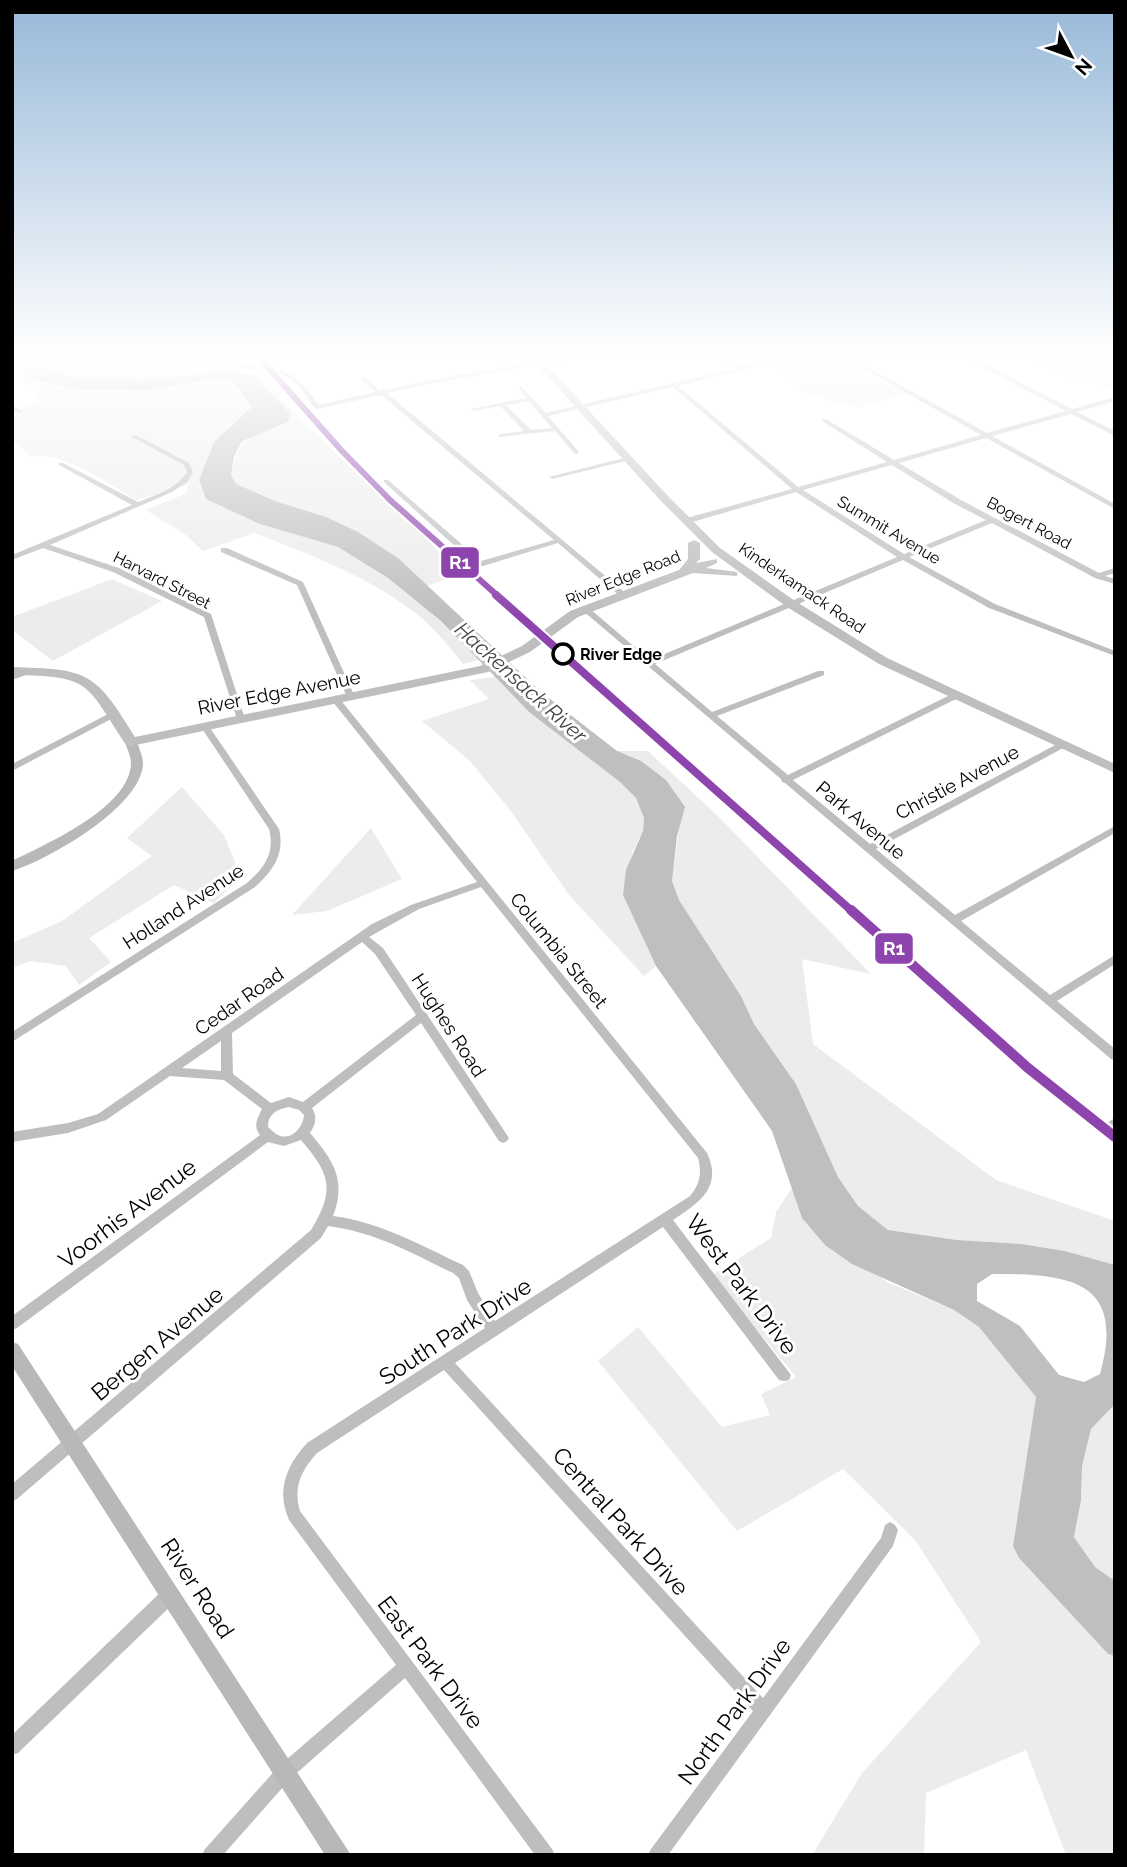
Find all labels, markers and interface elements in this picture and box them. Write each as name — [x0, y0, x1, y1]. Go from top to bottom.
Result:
north arrow — [1036, 21, 1106, 91]
text: N — [1071, 54, 1097, 80]
street label: Summit Avenue — [834, 492, 944, 568]
street label: Bogert Road — [984, 493, 1075, 553]
street label: Kinderkamack Road — [735, 539, 869, 637]
line badge: R1 — [440, 546, 480, 579]
street label: River Edge Road — [563, 546, 683, 610]
street label: Harvard Street — [110, 547, 214, 613]
text: R1 — [449, 551, 471, 573]
water label: Hackensack River — [450, 616, 593, 748]
marker: River Edge — [552, 643, 574, 665]
place label: River Edge — [580, 645, 662, 664]
street label: River Edge Avenue — [196, 665, 362, 719]
street label: Christie Avenue — [891, 740, 1023, 824]
street label: Park Avenue — [812, 776, 910, 864]
street label: Holland Avenue — [118, 859, 248, 953]
street label: Columbia Street — [506, 888, 613, 1013]
line badge: R1 — [874, 932, 914, 965]
text: R1 — [883, 937, 905, 959]
street label: Cedar Road — [190, 962, 288, 1040]
street label: Hughes Road — [407, 969, 491, 1081]
street label: Voorhis Avenue — [53, 1153, 201, 1273]
street label: West Park Drive — [681, 1209, 803, 1359]
street label: South Park Drive — [374, 1272, 536, 1390]
street label: Bergen Avenue — [86, 1280, 228, 1406]
street label: Central Park Drive — [547, 1441, 695, 1601]
street label: River Road — [156, 1533, 240, 1643]
street label: East Park Drive — [372, 1590, 490, 1734]
street label: North Park Drive — [672, 1633, 796, 1789]

